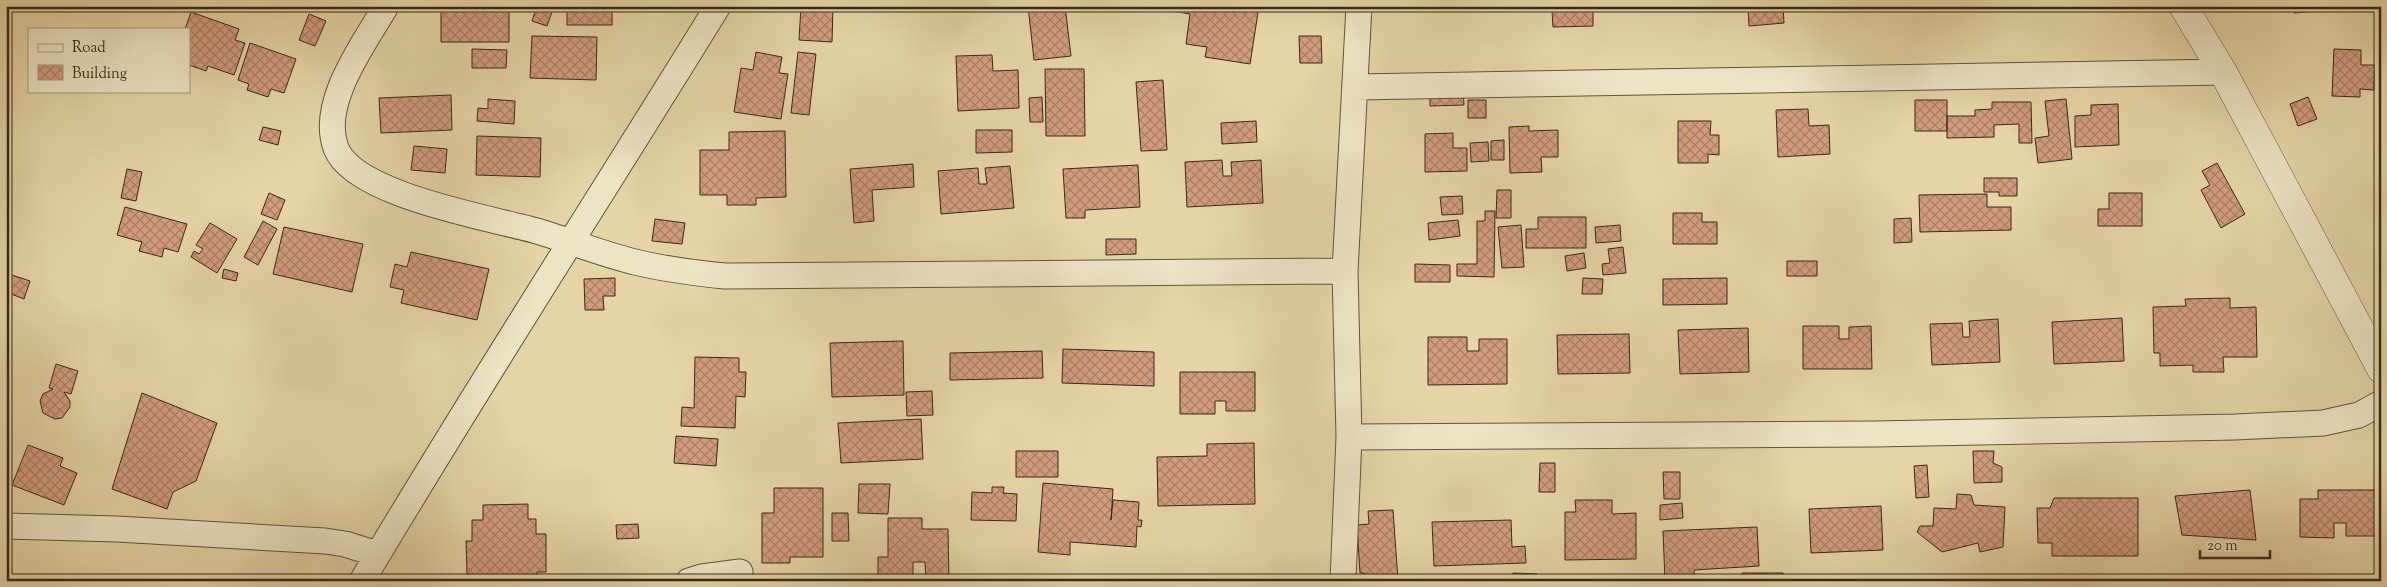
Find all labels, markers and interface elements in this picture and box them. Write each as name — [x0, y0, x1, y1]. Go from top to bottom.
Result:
legend — [28, 28, 190, 92]
text: Road — [72, 38, 106, 59]
text: Building — [72, 64, 127, 85]
scale bar — [2200, 527, 2270, 559]
text: 20 m — [2207, 536, 2238, 557]

